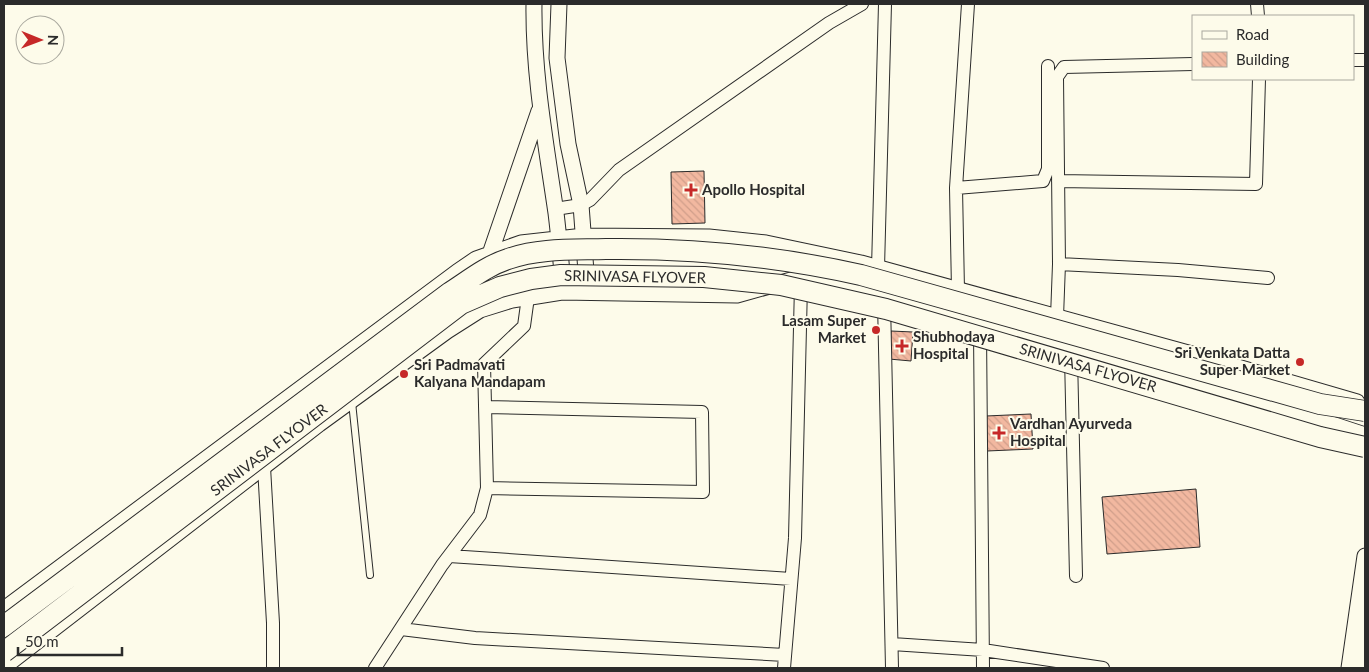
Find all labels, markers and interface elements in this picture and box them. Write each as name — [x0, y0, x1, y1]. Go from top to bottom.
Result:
north arrow — [15, 15, 65, 65]
legend — [1192, 15, 1354, 80]
text: Road — [1236, 25, 1269, 43]
text: N — [45, 35, 62, 46]
text: Building — [1236, 50, 1289, 68]
place label: Apollo Hospital — [701, 180, 805, 198]
marker: Apollo Hospital — [684, 183, 698, 197]
street label: SRINIVASA FLYOVER — [564, 266, 707, 286]
place label: Lasam Super Market — [782, 311, 866, 346]
marker: Lasam Super Market — [870, 324, 882, 336]
place label: Shubhodaya Hospital — [913, 327, 995, 362]
marker: Shubhodaya Hospital — [895, 339, 909, 353]
street label: SRINIVASA FLYOVER — [1018, 339, 1159, 395]
place label: Sri Venkata Datta Super Market — [1174, 343, 1290, 378]
place label: Sri Padmavati Kalyana Mandapam — [414, 355, 546, 390]
marker: Sri Venkata Datta Super Market — [1294, 356, 1306, 368]
marker: Sri Padmavati Kalyana Mandapam — [398, 368, 410, 380]
street label: SRINIVASA FLYOVER — [206, 399, 331, 499]
place label: Vardhan Ayurveda Hospital — [1009, 414, 1132, 449]
marker: Vardhan Ayurveda Hospital — [992, 426, 1006, 440]
scale bar — [18, 624, 121, 656]
text: 50 m — [25, 632, 59, 650]

